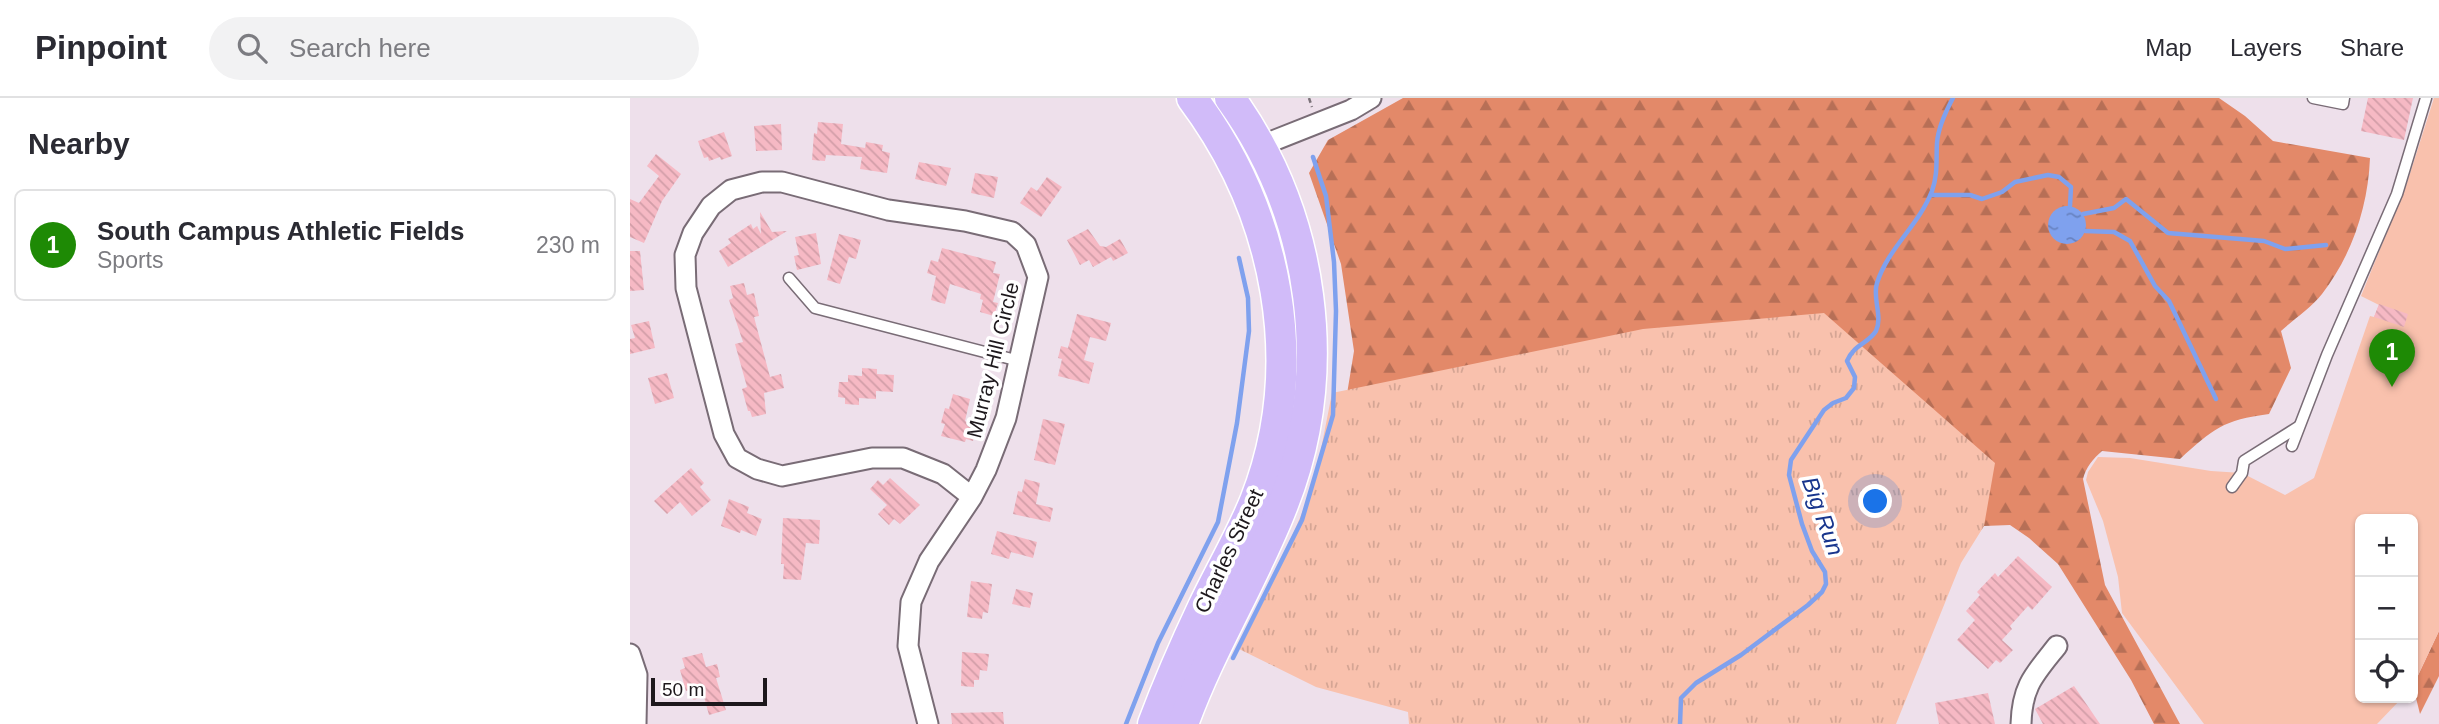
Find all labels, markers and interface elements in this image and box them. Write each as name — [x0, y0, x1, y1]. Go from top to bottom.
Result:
search box — [209, 17, 699, 80]
text: Pinpoint — [35, 29, 167, 66]
icon: search — [233, 29, 271, 67]
text: Search here — [289, 33, 431, 63]
text: Map — [2145, 34, 2192, 61]
text: Layers — [2230, 34, 2302, 61]
text: Share — [2340, 34, 2404, 61]
text: Nearby — [28, 127, 130, 160]
text: South Campus Athletic Fields — [97, 216, 464, 246]
text: 1 — [47, 232, 59, 258]
text: 230 m — [536, 232, 600, 258]
text: Sports — [97, 247, 163, 273]
street label: Murray Hill Circle — [962, 280, 1023, 440]
pin: 1 — [2369, 329, 2415, 387]
water label: Big Run — [1797, 473, 1849, 559]
your location — [1858, 484, 1892, 518]
street label: Charles Street — [1190, 485, 1267, 616]
map controls — [2355, 514, 2418, 703]
button: + — [2355, 514, 2418, 577]
button: − — [2355, 577, 2418, 640]
button: locate — [2355, 640, 2418, 703]
scale bar — [651, 675, 766, 707]
text: 50 m — [662, 679, 704, 700]

